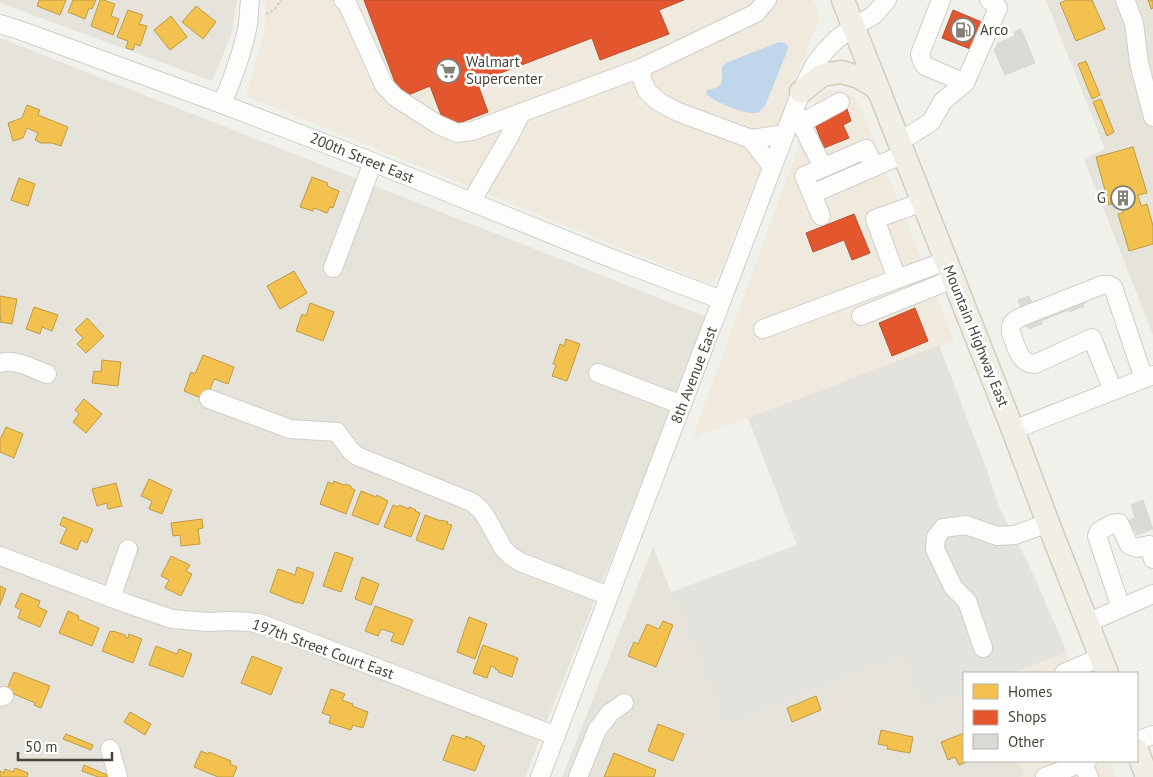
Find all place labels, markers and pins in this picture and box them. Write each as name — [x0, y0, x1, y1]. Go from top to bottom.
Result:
fuel station icon: Arco — [950, 17, 976, 43]
place label: Arco — [980, 20, 1008, 39]
place label: Walmart Supercenter — [466, 52, 543, 88]
supermarket icon: Walmart Supercenter — [435, 58, 461, 84]
building icon: G — [1110, 185, 1136, 211]
place label: G — [1097, 188, 1106, 207]

